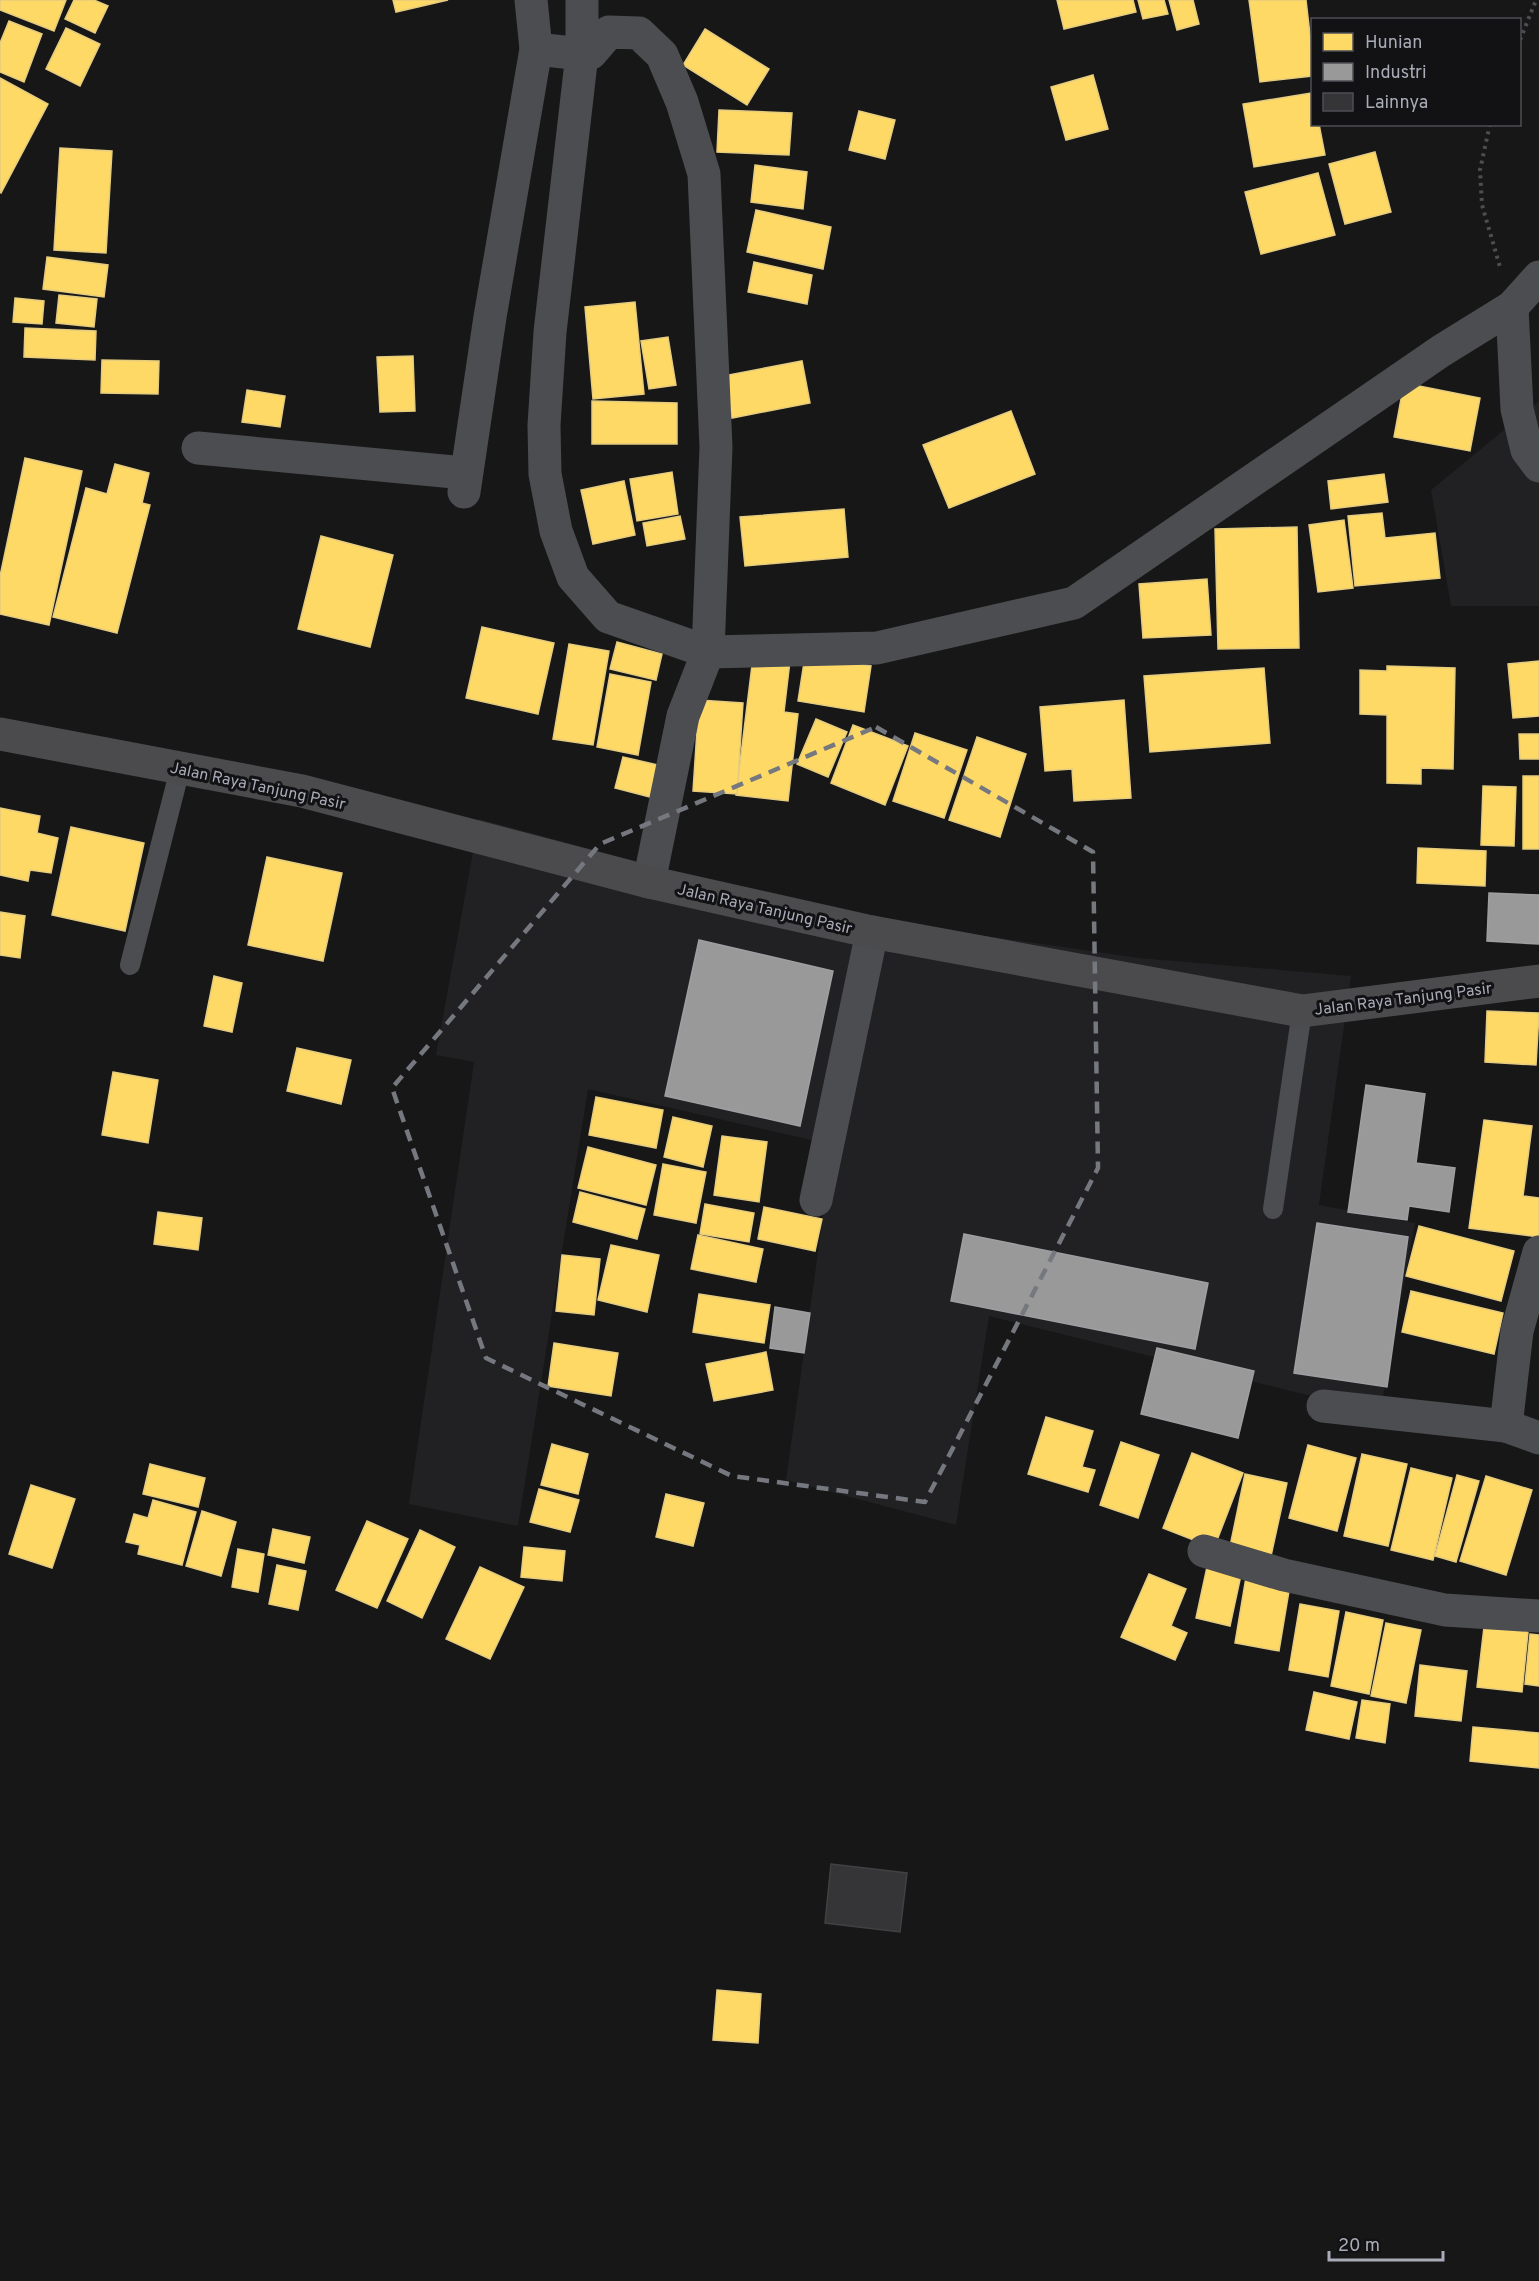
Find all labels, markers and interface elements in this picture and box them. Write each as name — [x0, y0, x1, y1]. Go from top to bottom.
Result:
legend — [1311, 18, 1521, 126]
text: Hunian — [1365, 32, 1422, 55]
text: Industri — [1365, 62, 1427, 85]
text: Lainnya — [1365, 92, 1428, 115]
street label: Jalan Raya Tanjung Pasir — [168, 759, 347, 815]
street label: Jalan Raya Tanjung Pasir — [675, 880, 854, 940]
street label: Jalan Raya Tanjung Pasir — [1313, 979, 1493, 1021]
scale bar — [1329, 2224, 1443, 2262]
text: 20 m — [1338, 2235, 1380, 2258]

